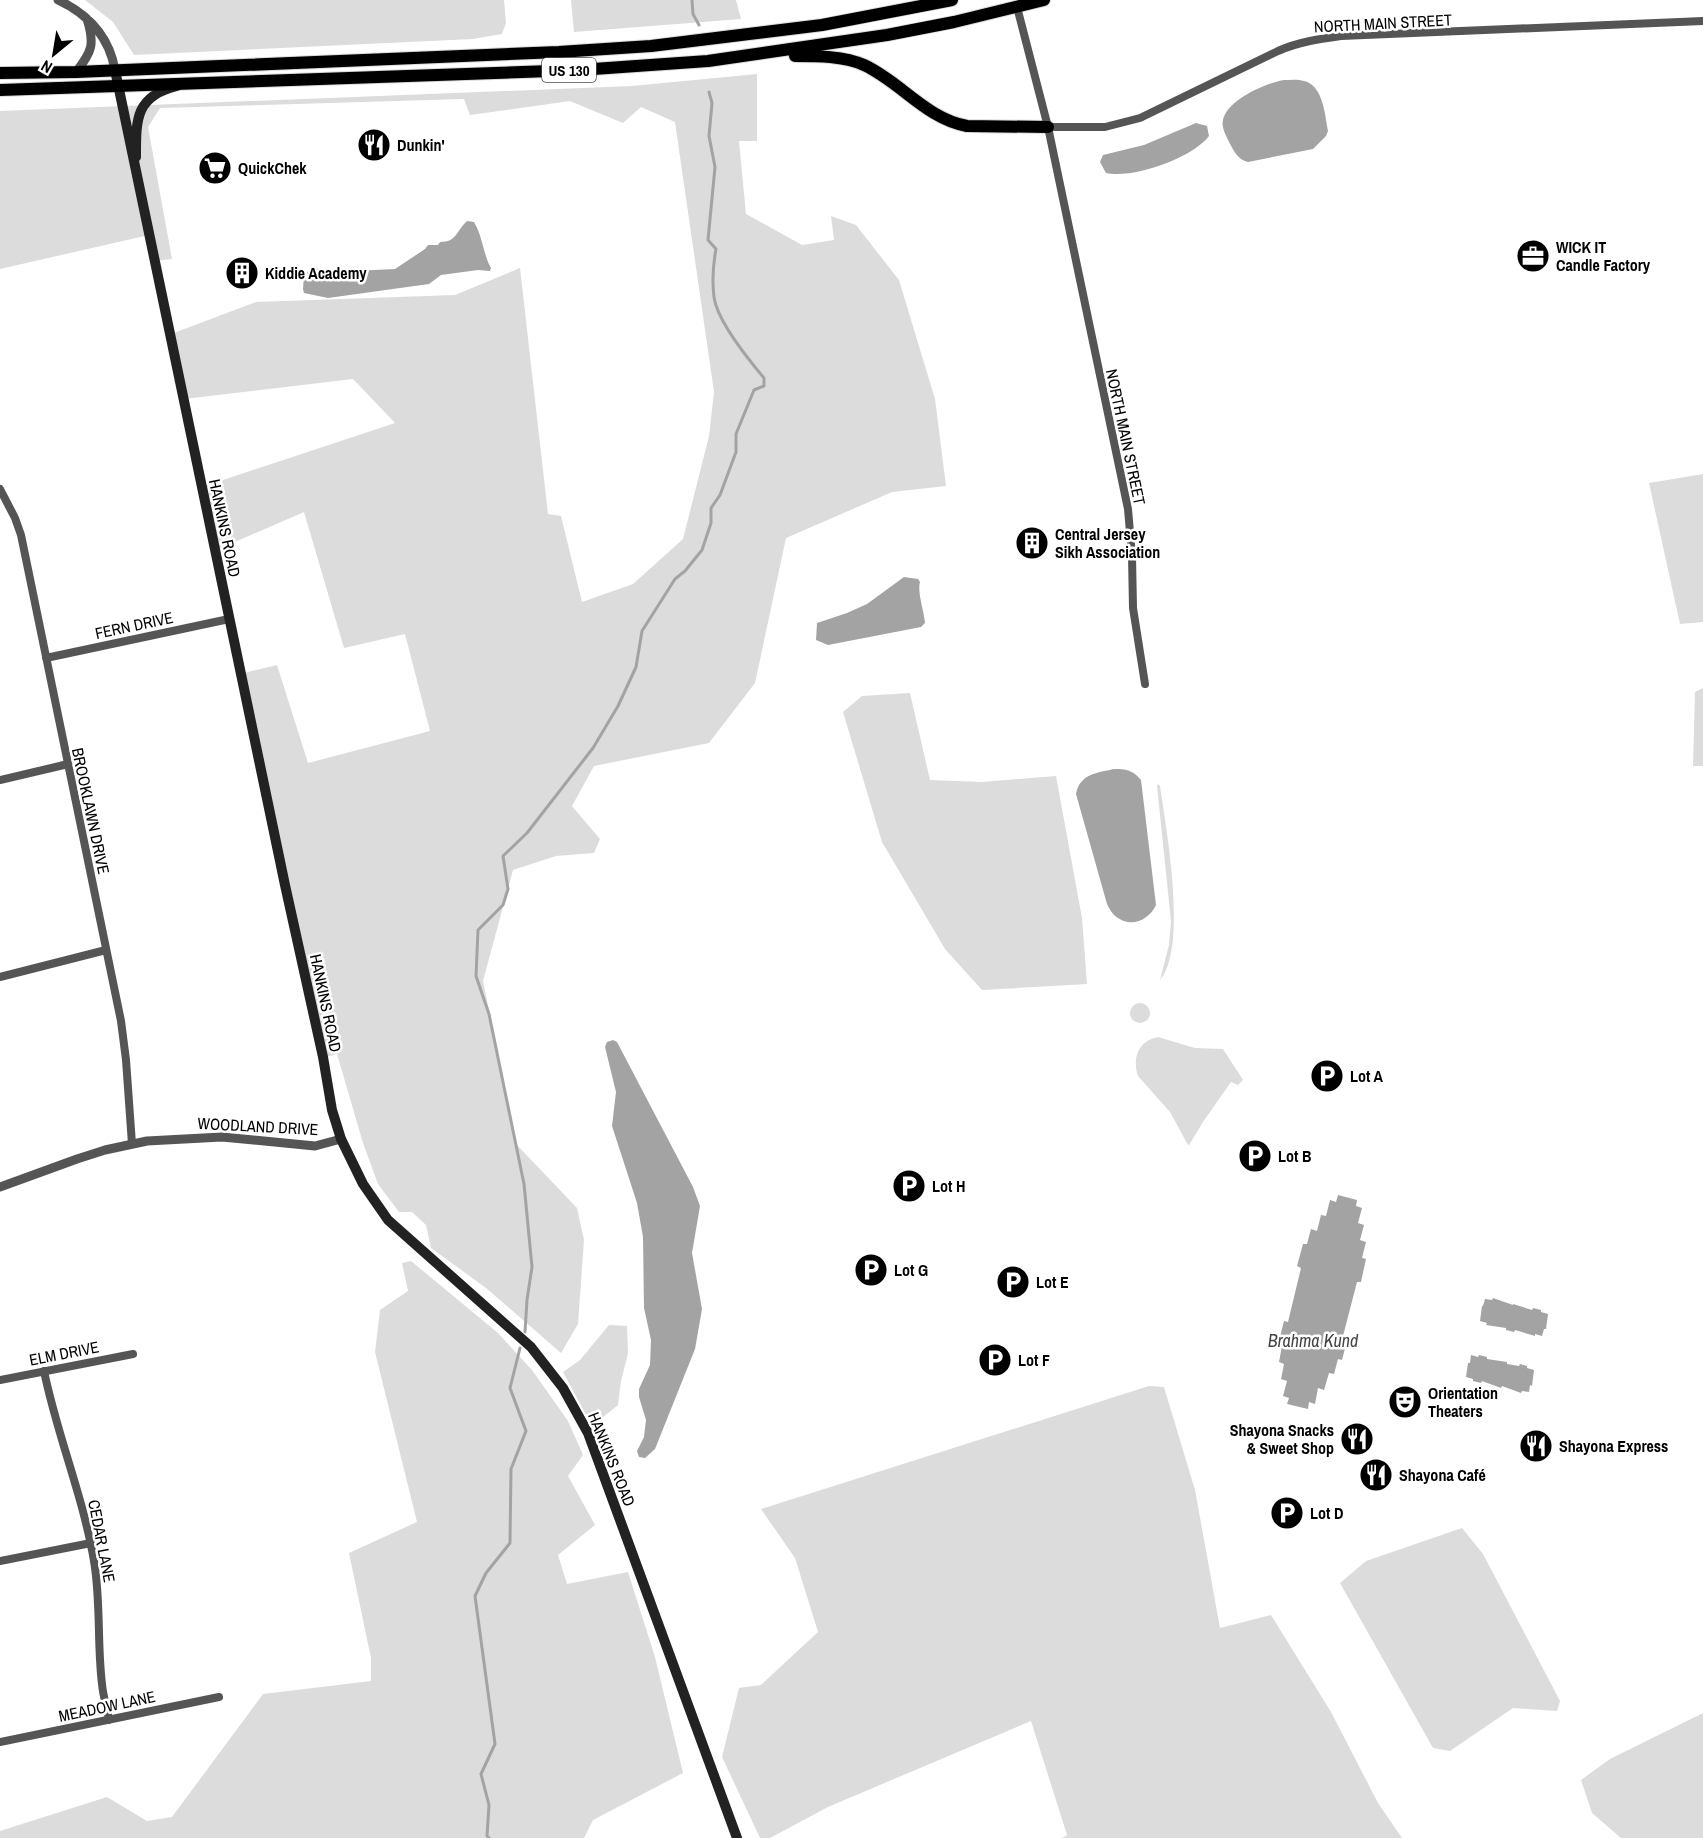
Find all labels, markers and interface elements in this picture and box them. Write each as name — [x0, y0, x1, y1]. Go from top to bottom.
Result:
street label: NORTH MAIN STREET — [1313, 8, 1453, 38]
north arrow — [24, 24, 84, 84]
text: N — [37, 55, 56, 79]
road number: US 130 — [542, 58, 596, 82]
restaurant icon: Dunkin' — [356, 127, 392, 163]
place label: Dunkin' — [397, 134, 445, 156]
supermarket icon: QuickChek — [197, 150, 233, 186]
place label: QuickChek — [238, 157, 307, 179]
place label: WICK IT Candle Factory — [1556, 236, 1651, 276]
office icon: WICK IT Candle Factory — [1515, 238, 1551, 274]
building icon: Kiddie Academy — [224, 255, 260, 291]
place label: Kiddie Academy — [265, 262, 367, 284]
street label: NORTH MAIN STREET — [1101, 367, 1151, 507]
street label: HANKINS ROAD — [204, 477, 246, 579]
place label: Central Jersey Sikh Association — [1055, 523, 1160, 563]
building icon: Central Jersey Sikh Association — [1014, 525, 1050, 561]
street label: FERN DRIVE — [93, 606, 175, 644]
street label: BROOKLAWN DRIVE — [67, 746, 115, 876]
street label: HANKINS ROAD — [305, 952, 347, 1054]
parking icon: Lot A — [1309, 1058, 1345, 1094]
place label: Lot A — [1350, 1065, 1384, 1087]
street label: WOODLAND DRIVE — [197, 1112, 319, 1140]
parking icon: Lot B — [1237, 1138, 1273, 1174]
place label: Lot B — [1278, 1145, 1312, 1167]
parking icon: Lot H — [891, 1168, 927, 1204]
place label: Lot H — [932, 1175, 966, 1197]
parking icon: Lot G — [853, 1252, 889, 1288]
place label: Lot G — [894, 1259, 928, 1281]
parking icon: Lot E — [995, 1264, 1031, 1300]
place label: Lot E — [1036, 1271, 1069, 1293]
water label: Brahma Kund — [1268, 1328, 1359, 1353]
street label: ELM DRIVE — [27, 1335, 101, 1371]
parking icon: Lot F — [977, 1342, 1013, 1378]
place label: Lot F — [1018, 1349, 1050, 1371]
place label: Orientation Theaters — [1428, 1382, 1498, 1422]
theatre icon: Orientation Theaters — [1387, 1384, 1423, 1420]
street label: HANKINS ROAD — [583, 1409, 641, 1509]
place label: Shayona Snacks & Sweet Shop — [1230, 1419, 1334, 1459]
restaurant icon: Shayona Snacks & Sweet Shop — [1339, 1421, 1375, 1457]
restaurant icon: Shayona Express — [1518, 1428, 1554, 1464]
place label: Shayona Express — [1559, 1435, 1668, 1457]
restaurant icon: Shayona Café — [1358, 1457, 1394, 1493]
place label: Shayona Café — [1399, 1464, 1486, 1486]
parking icon: Lot D — [1269, 1495, 1305, 1531]
street label: CEDAR LANE — [83, 1498, 121, 1584]
place label: Lot D — [1310, 1502, 1344, 1524]
street label: MEADOW LANE — [57, 1685, 157, 1727]

